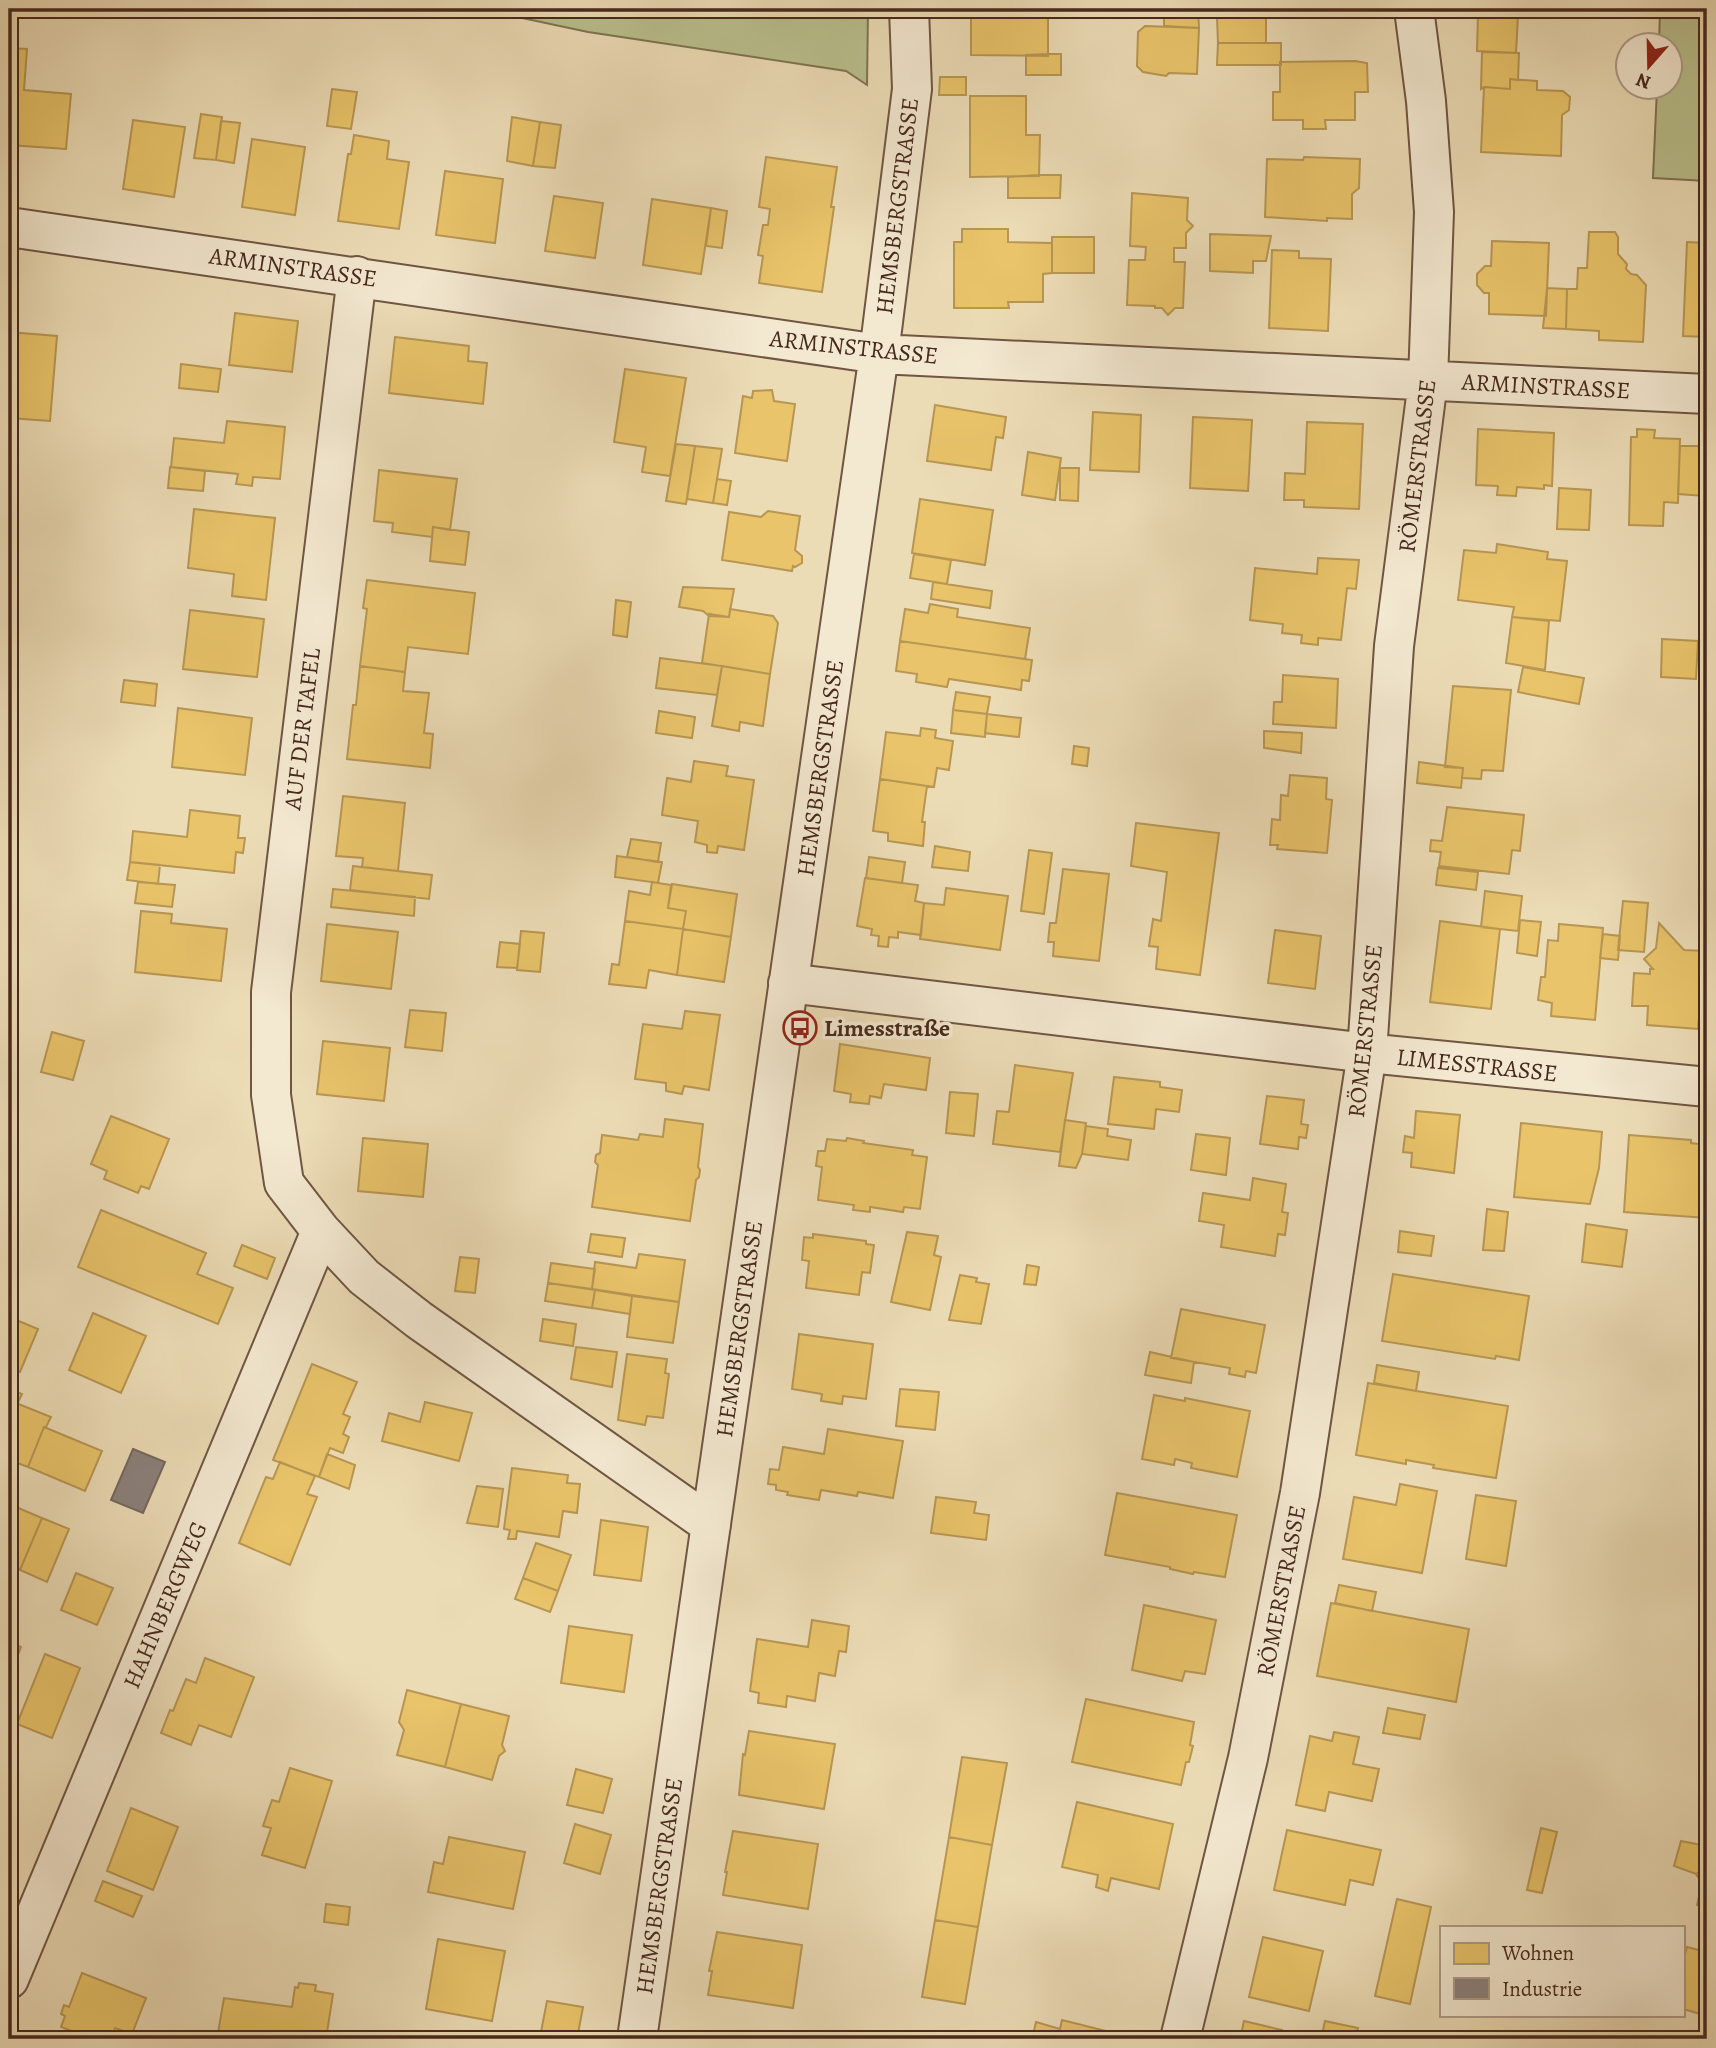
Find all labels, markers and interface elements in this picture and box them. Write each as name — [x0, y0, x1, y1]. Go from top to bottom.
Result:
north arrow — [1614, 32, 1684, 102]
text: N — [1632, 66, 1654, 96]
street label: HEMSBERGSTRASSE — [868, 96, 926, 316]
street label: ARMINSTRASSE — [206, 239, 379, 295]
street label: ARMINSTRASSE — [767, 322, 940, 372]
street label: ARMINSTRASSE — [1460, 366, 1631, 406]
street label: RÖMERSTRASSE — [1390, 378, 1444, 554]
street label: AUF DER TAFEL — [276, 645, 328, 813]
street label: HEMSBERGSTRASSE — [789, 658, 851, 878]
street label: RÖMERSTRASSE — [1340, 943, 1390, 1119]
bus stop icon: Limesstraße — [781, 1009, 819, 1047]
place label: Limesstraße — [824, 1012, 950, 1044]
street label: LIMESSTRASSE — [1395, 1041, 1559, 1089]
street label: HEMSBERGSTRASSE — [708, 1219, 770, 1439]
street label: RÖMERSTRASSE — [1249, 1502, 1313, 1680]
street label: HAHNBERGWEG — [115, 1517, 215, 1693]
street label: HEMSBERGSTRASSE — [628, 1776, 690, 1996]
legend — [1440, 1926, 1684, 2016]
text: Wohnen — [1501, 1939, 1574, 1967]
text: Industrie — [1502, 1975, 1582, 2003]

